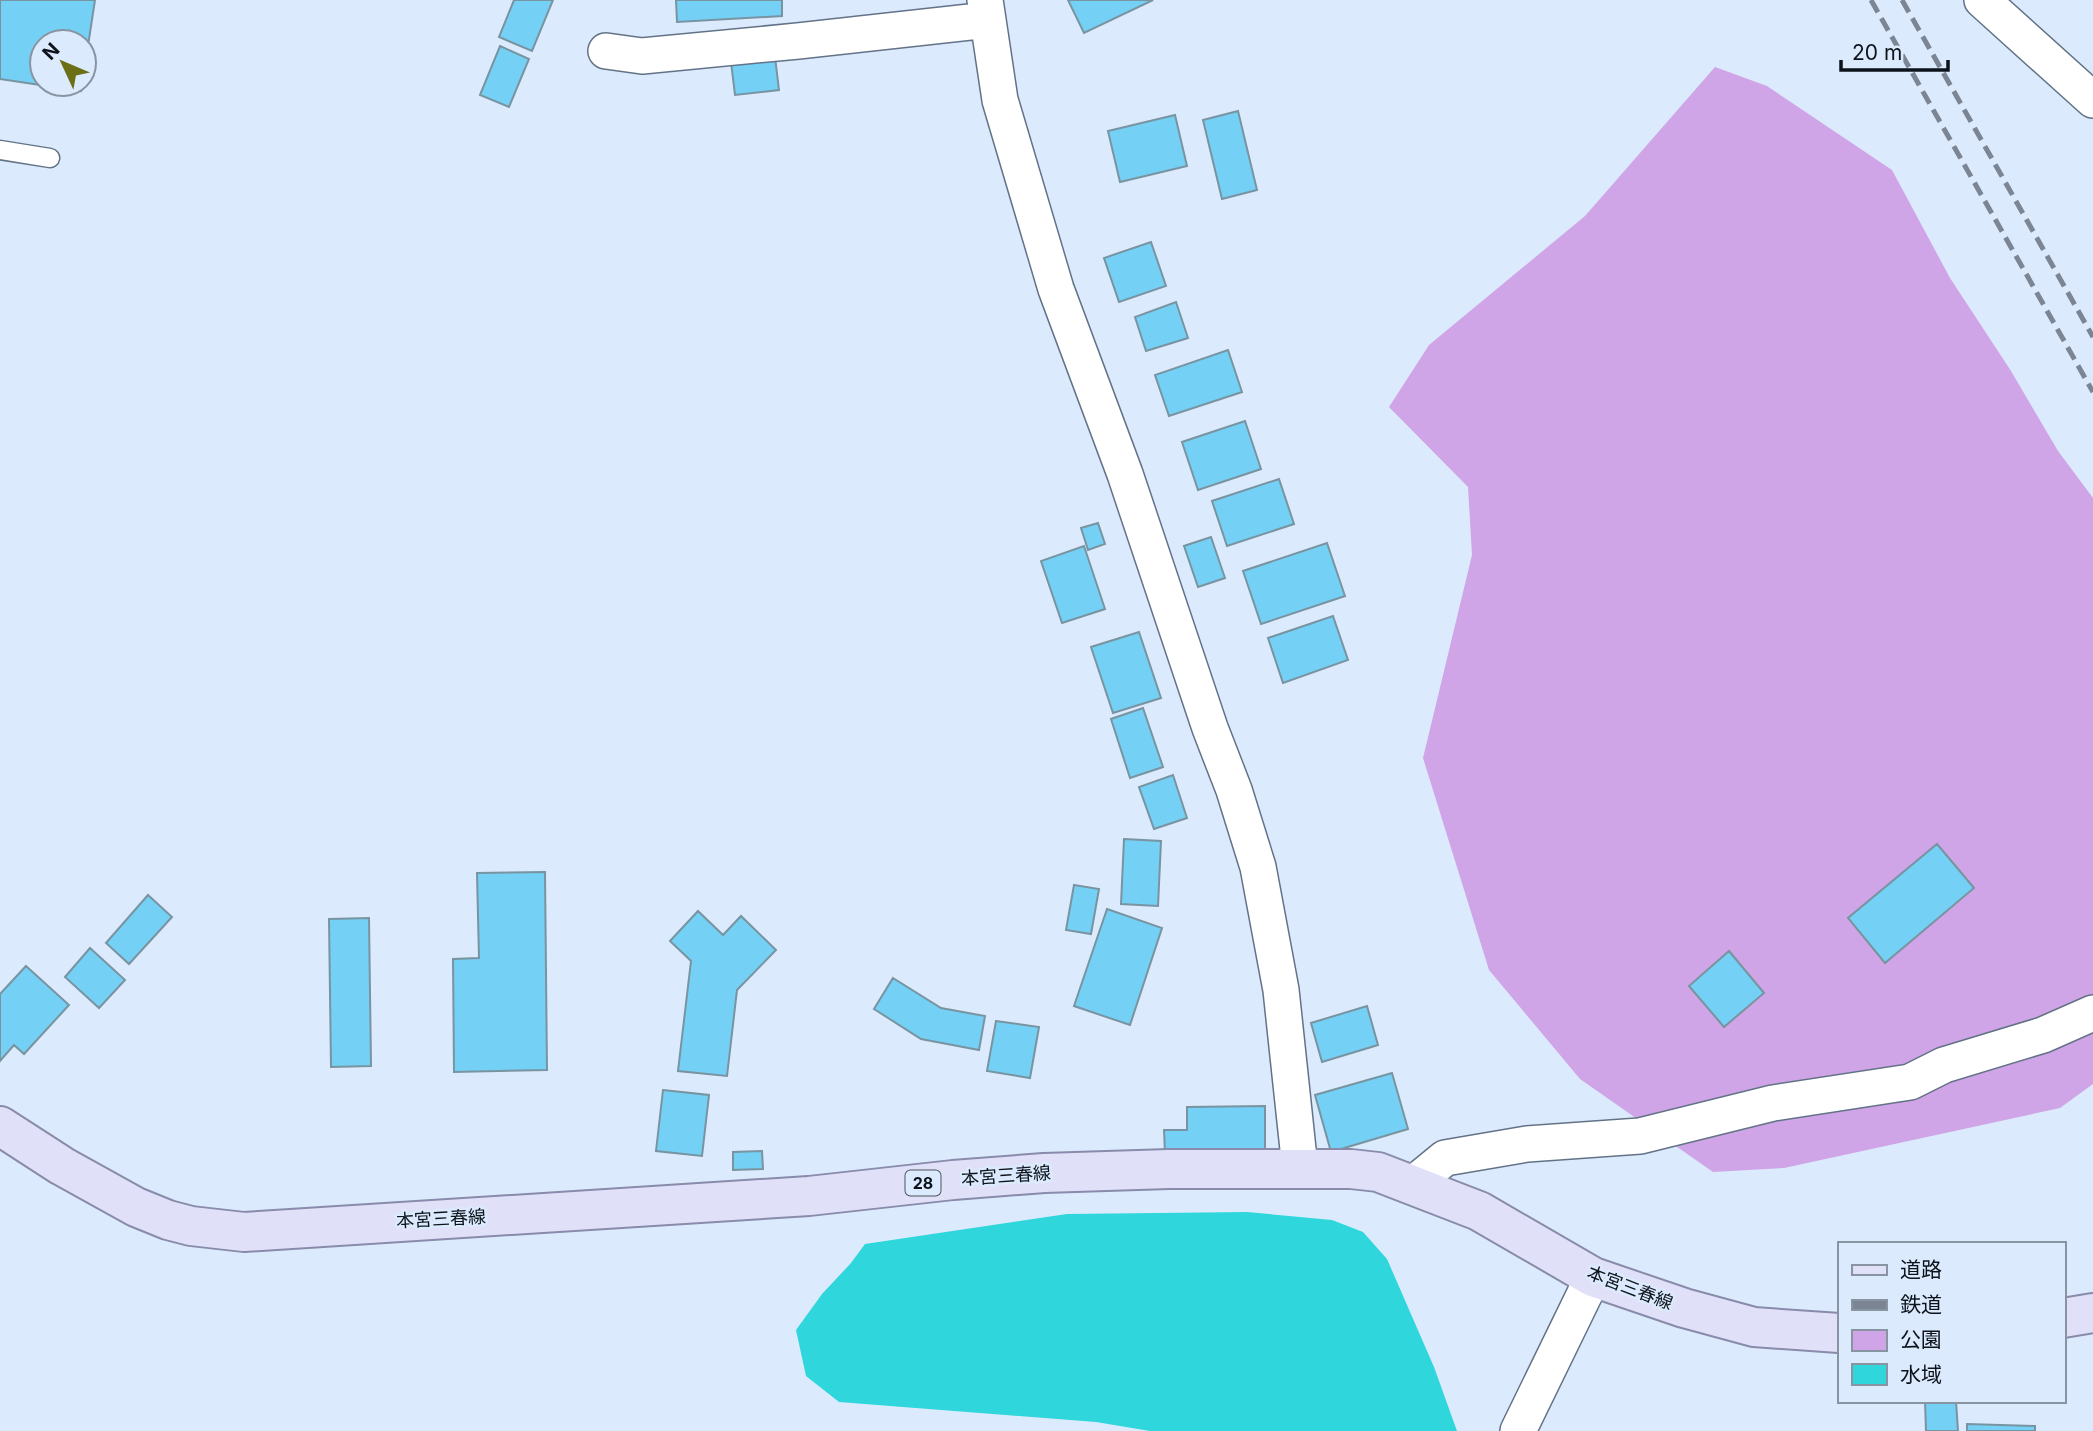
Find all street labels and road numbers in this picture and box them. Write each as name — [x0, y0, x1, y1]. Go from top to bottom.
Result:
street label: 本宮三春線 — [960, 1162, 1052, 1189]
road number: 28 — [906, 1170, 940, 1196]
street label: 本宮三春線 — [395, 1206, 486, 1231]
street label: 本宮三春線 — [1584, 1262, 1676, 1313]

